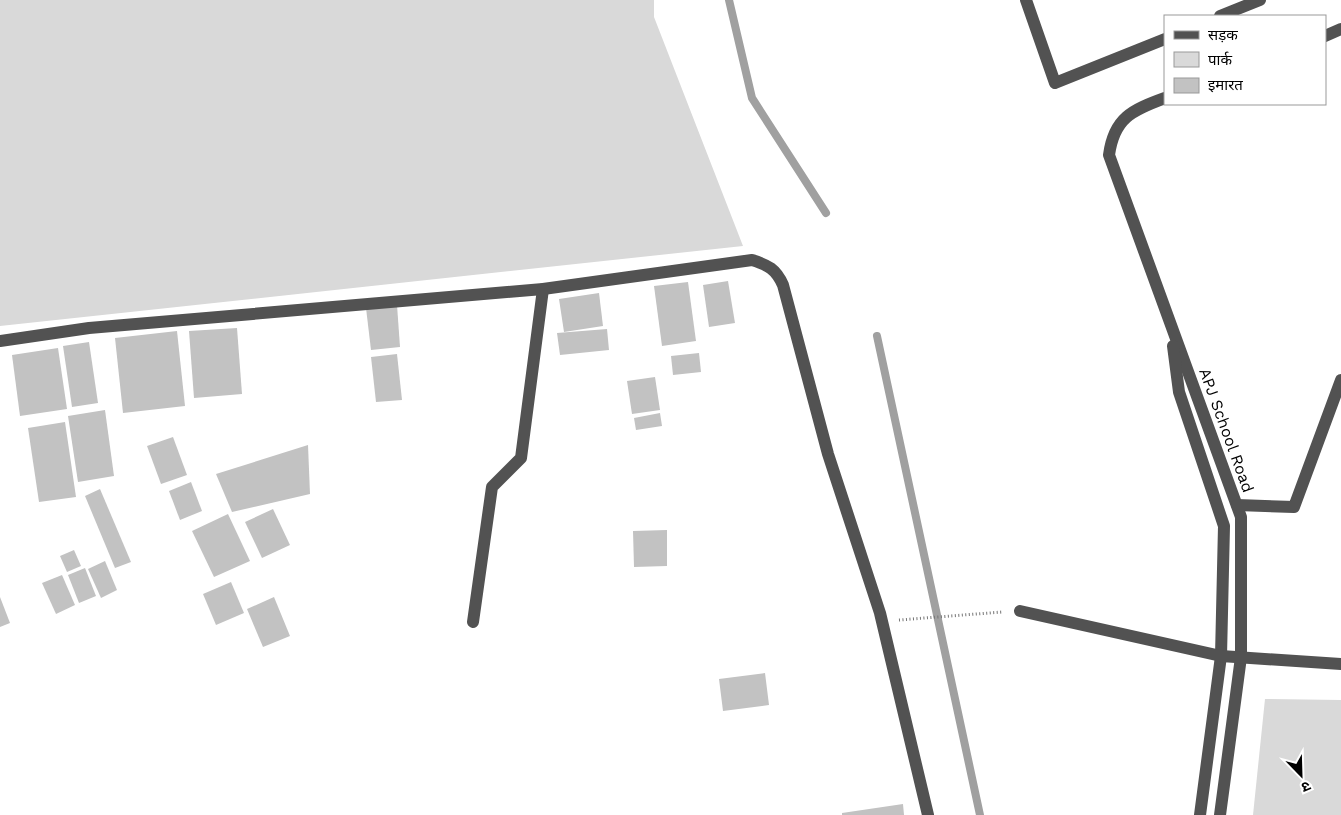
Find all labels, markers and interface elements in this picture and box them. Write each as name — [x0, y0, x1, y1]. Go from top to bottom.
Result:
legend — [1164, 15, 1326, 105]
text: सड़क — [1208, 26, 1238, 44]
text: पार्क — [1208, 51, 1232, 69]
text: इमारत — [1208, 76, 1243, 94]
street label: APJ School Road — [1195, 365, 1258, 495]
north arrow — [1276, 750, 1326, 800]
text: उ — [1298, 778, 1313, 796]

